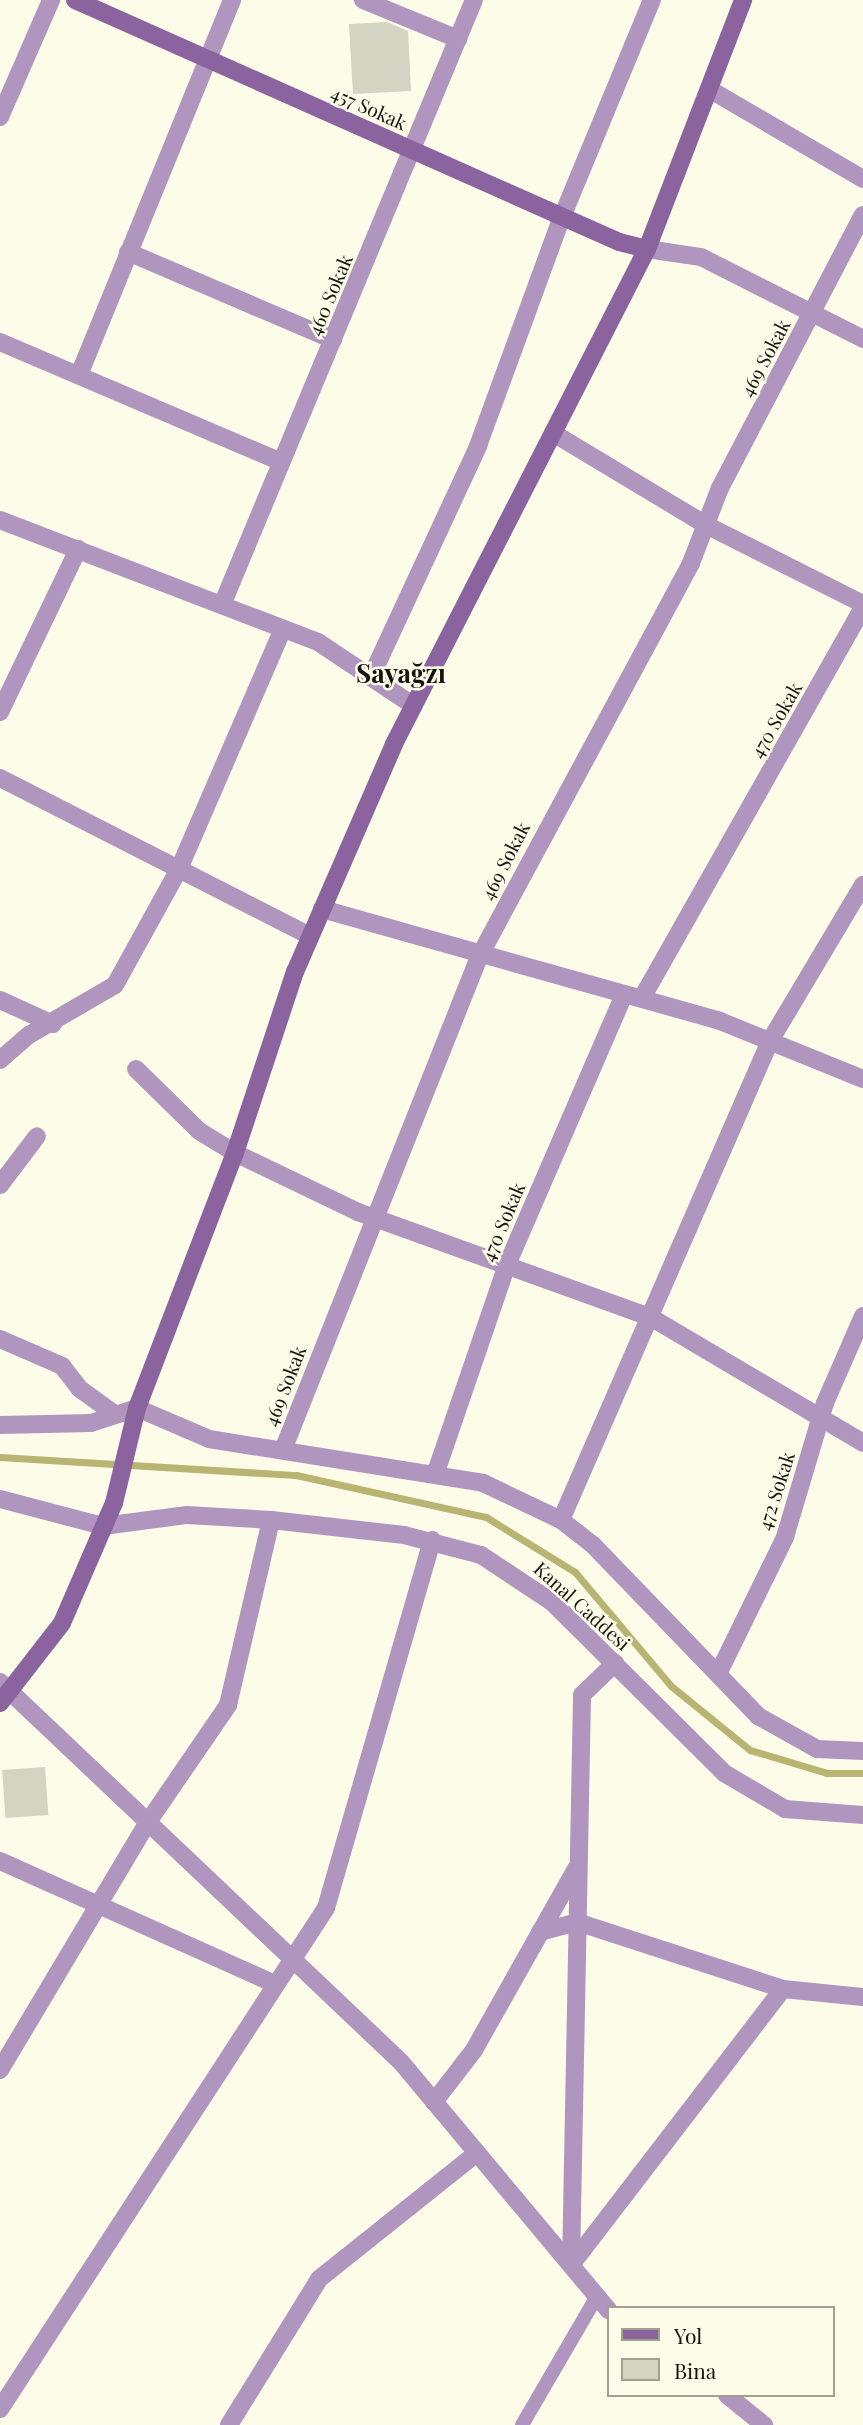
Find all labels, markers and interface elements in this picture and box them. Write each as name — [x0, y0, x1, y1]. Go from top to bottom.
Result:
street label: 457 Sokak — [328, 81, 410, 135]
street label: 460 Sokak — [303, 251, 357, 339]
street label: 469 Sokak — [735, 315, 795, 401]
district label: Sayağzı — [356, 657, 446, 689]
street label: 470 Sokak — [745, 678, 807, 762]
street label: 469 Sokak — [476, 818, 534, 904]
street label: 470 Sokak — [476, 1179, 530, 1265]
street label: 469 Sokak — [259, 1343, 311, 1429]
street label: 472 Sokak — [753, 1449, 799, 1533]
street label: Kanal Caddesi — [529, 1557, 635, 1655]
legend — [608, 2306, 835, 2397]
text: Yol — [674, 2321, 702, 2349]
text: Bina — [674, 2356, 716, 2384]

